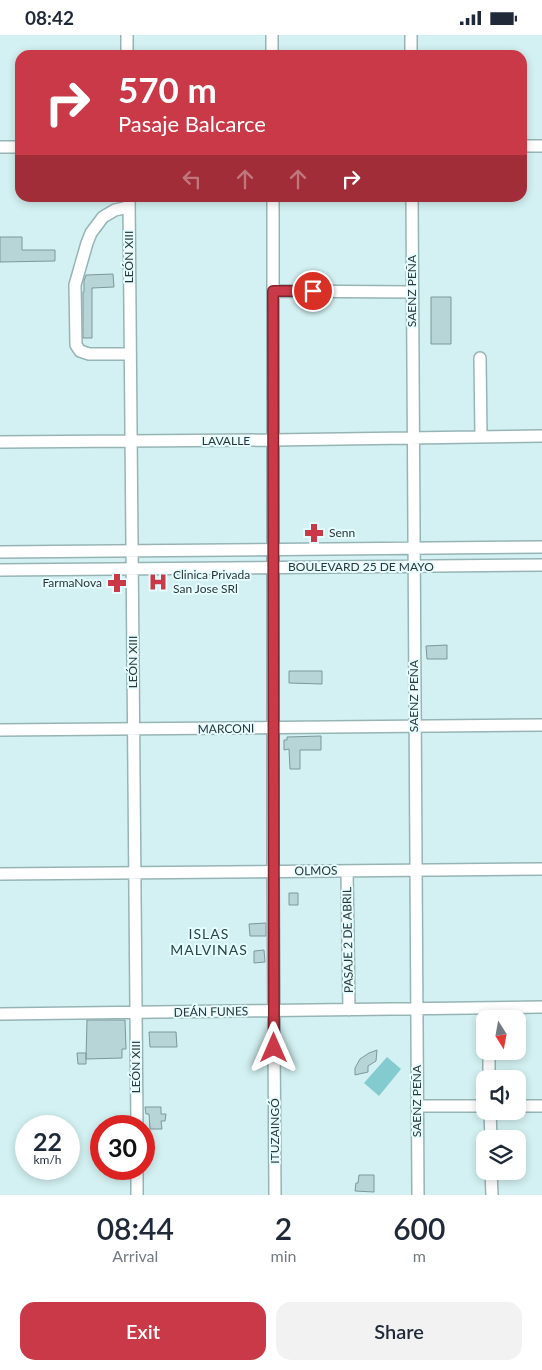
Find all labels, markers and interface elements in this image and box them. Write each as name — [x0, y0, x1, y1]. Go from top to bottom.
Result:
text: 08:42 — [25, 6, 74, 29]
text: 570 m — [118, 68, 217, 110]
icon: right — [35, 70, 100, 135]
text: Pasaje Balcarce — [118, 110, 266, 137]
icon: left — [178, 165, 206, 193]
icon: ahead — [231, 165, 259, 193]
icon: ahead — [284, 165, 312, 193]
icon: right — [337, 165, 365, 193]
street label: LEÓN XIII — [121, 231, 136, 283]
street label: SAENZ PEÑA — [404, 254, 419, 327]
pin — [292, 270, 334, 312]
icon: arrive — [299, 277, 327, 305]
street label: LAVALLE — [202, 433, 250, 448]
pharmacy icon: Senn — [303, 522, 325, 544]
place label: Senn — [329, 525, 355, 540]
street label: BOULEVARD 25 DE MAYO — [288, 559, 434, 574]
place label: Clinica Privada San Jose SRl — [173, 567, 250, 596]
hospital icon: Clinica Privada San Jose SRl — [147, 571, 169, 593]
pharmacy icon: FarmaNova — [106, 572, 128, 594]
place label: FarmaNova — [42, 575, 102, 590]
street label: LEÓN XIII — [125, 636, 140, 688]
street label: SAENZ PEÑA — [406, 659, 421, 732]
street label: MARCONI — [198, 721, 254, 736]
street label: OLMOS — [294, 863, 338, 878]
street label: PASAJE 2 DE ABRIL — [339, 887, 356, 993]
district label: ISLAS MALVINAS — [170, 925, 248, 958]
street label: DEÁN FUNES — [174, 1003, 248, 1020]
north arrow — [476, 1010, 526, 1060]
map controls — [476, 1010, 526, 1180]
position arrow — [247, 1021, 299, 1073]
street label: LEÓN XIII — [128, 1041, 143, 1093]
street label: SAENZ PEÑA — [409, 1064, 424, 1137]
button: sound — [476, 1070, 526, 1120]
street label: ITUZAINGÓ — [267, 1098, 282, 1164]
speed limit sign: 30 — [90, 1115, 155, 1180]
text: 22 — [33, 1126, 62, 1156]
button: layers — [476, 1130, 526, 1180]
text: km/h — [33, 1152, 62, 1167]
text: 08:44 — [97, 1210, 174, 1246]
text: 2 — [275, 1210, 292, 1246]
text: 600 — [393, 1210, 445, 1246]
text: Arrival — [112, 1246, 158, 1265]
text: min — [271, 1246, 296, 1265]
text: m — [413, 1246, 426, 1265]
button: Exit — [20, 1302, 266, 1360]
button: Share — [276, 1302, 522, 1360]

